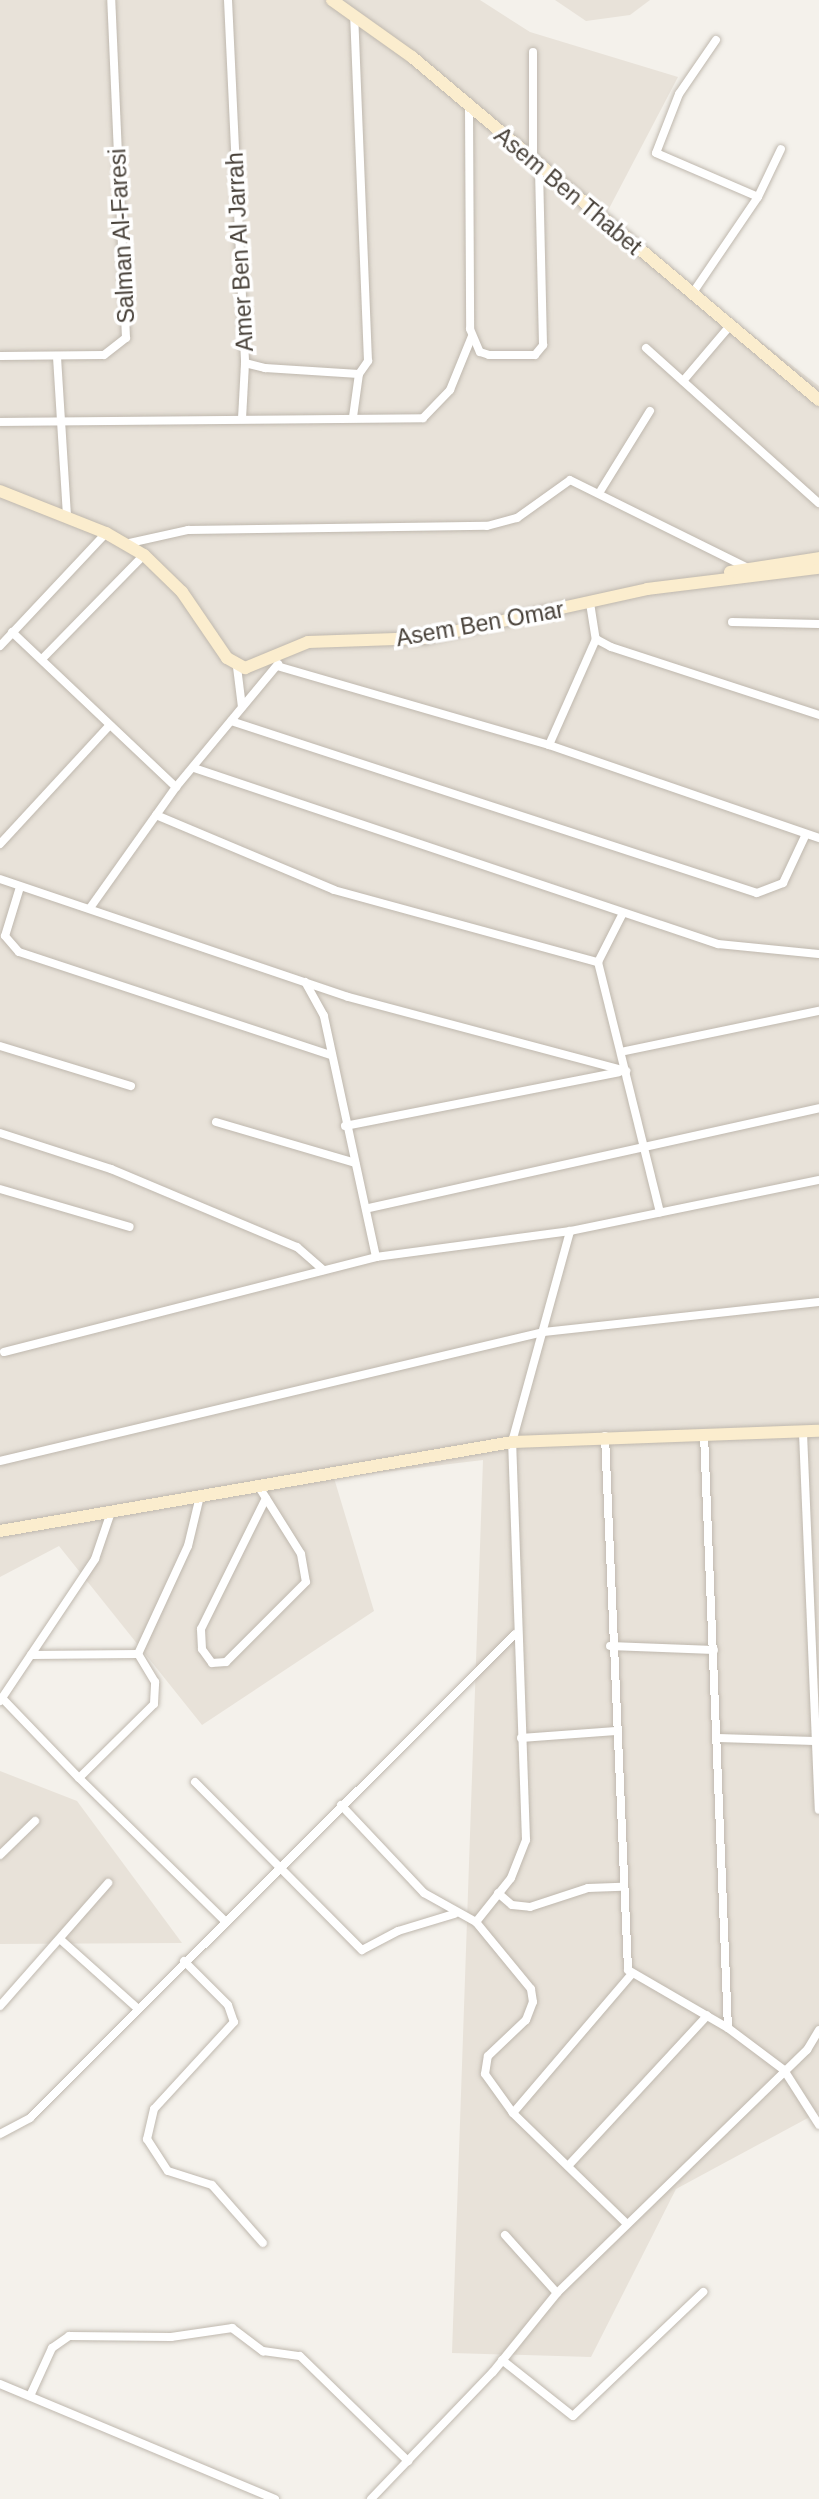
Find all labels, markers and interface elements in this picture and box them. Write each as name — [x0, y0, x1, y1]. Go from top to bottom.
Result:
street label: Asem Ben Thabet — [489, 121, 647, 261]
street label: Salman Al-Faresi — [104, 147, 140, 325]
street label: Amer Ben Al Jarrah — [221, 151, 259, 353]
street label: Asem Ben Omar — [394, 596, 566, 652]

